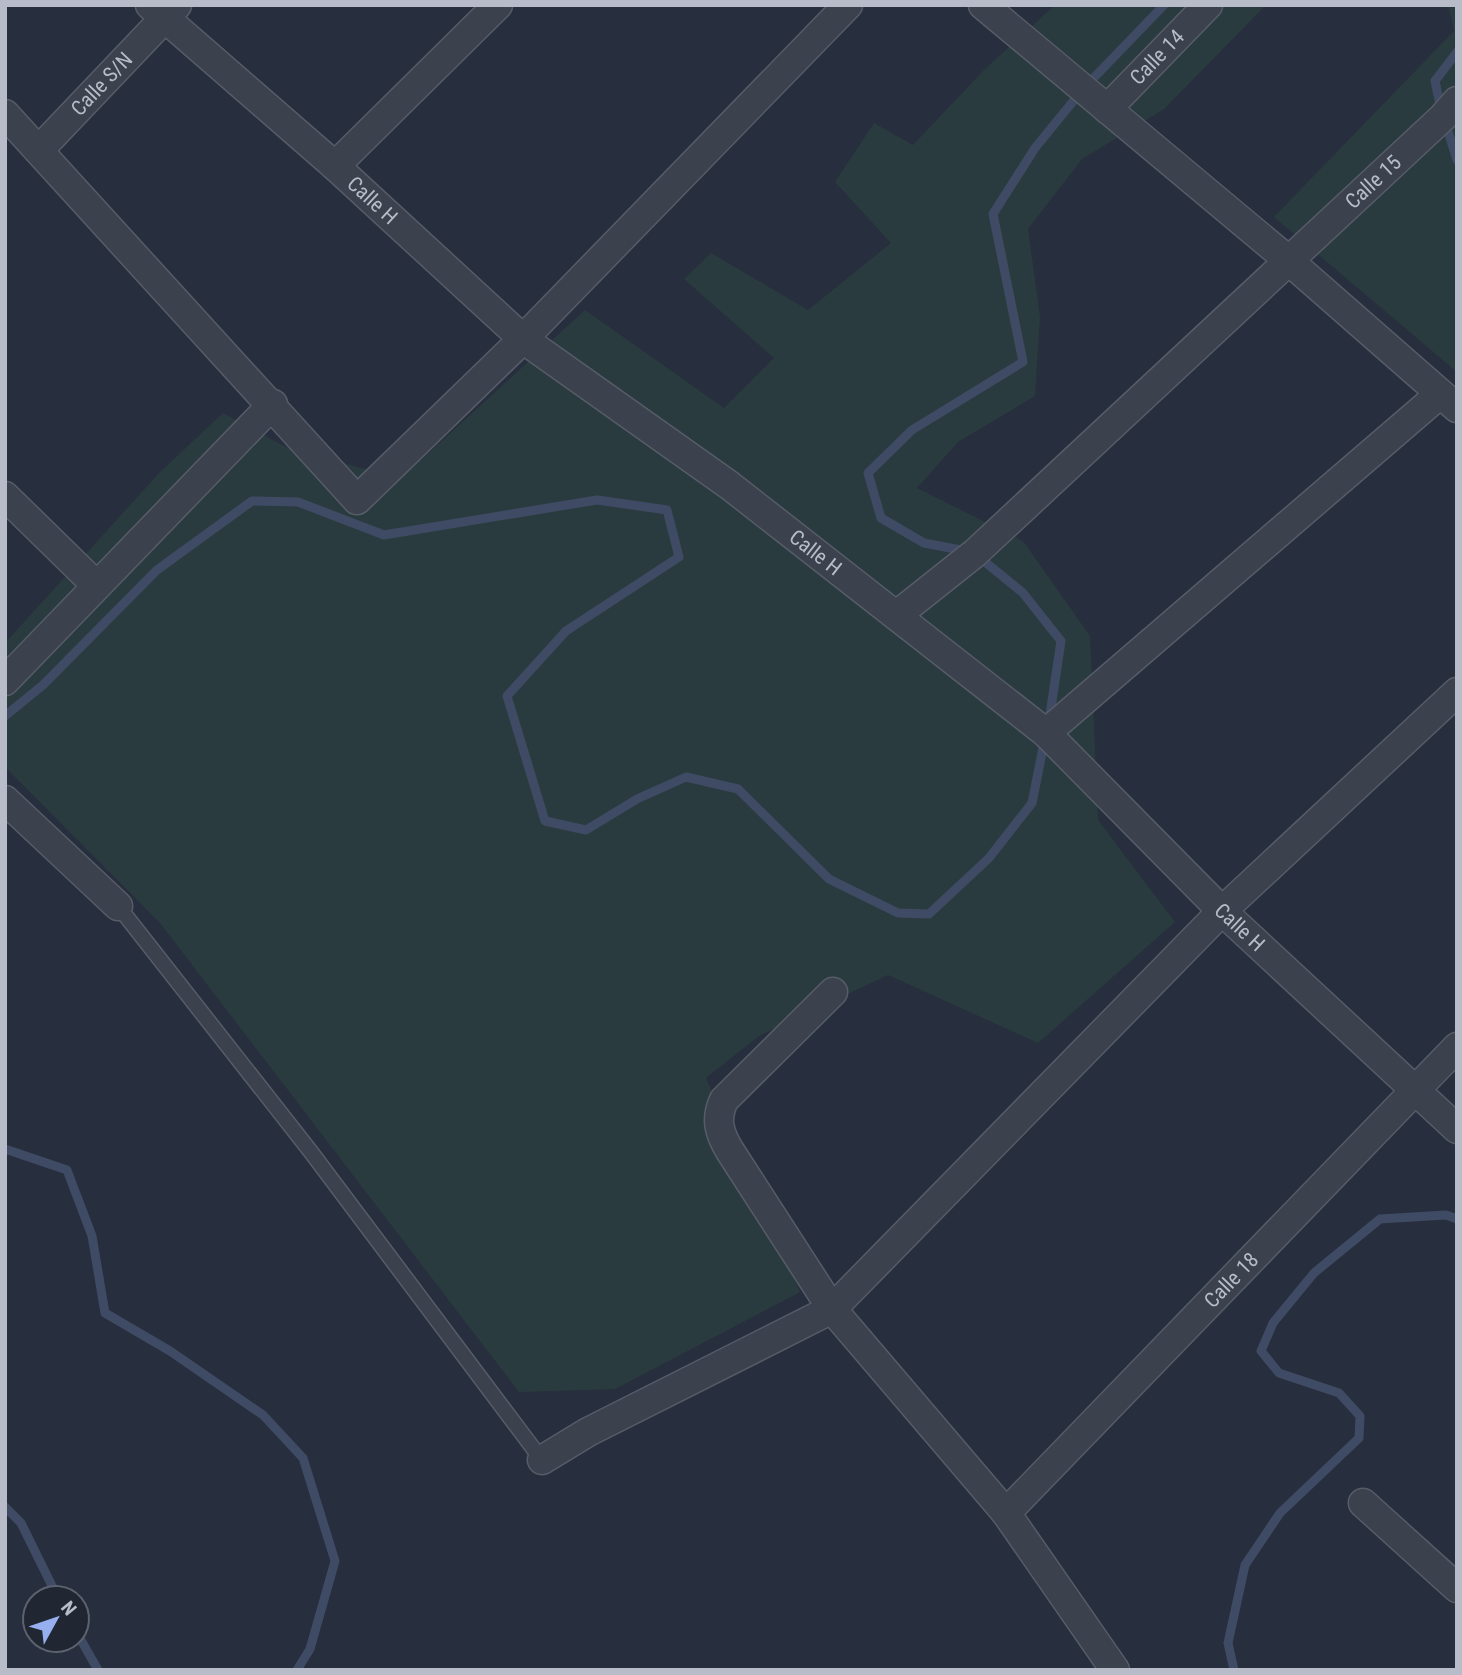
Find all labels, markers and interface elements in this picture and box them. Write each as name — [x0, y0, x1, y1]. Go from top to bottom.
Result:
street label: Calle 14 — [1125, 25, 1189, 90]
street label: Calle S/N — [66, 48, 137, 121]
street label: Calle 15 — [1341, 150, 1406, 214]
street label: Calle H — [342, 171, 402, 229]
street label: Calle H — [785, 525, 846, 580]
street label: Calle H — [1210, 898, 1269, 956]
street label: Calle 18 — [1199, 1248, 1263, 1313]
north arrow — [21, 1584, 91, 1654]
text: N — [56, 1597, 81, 1620]

